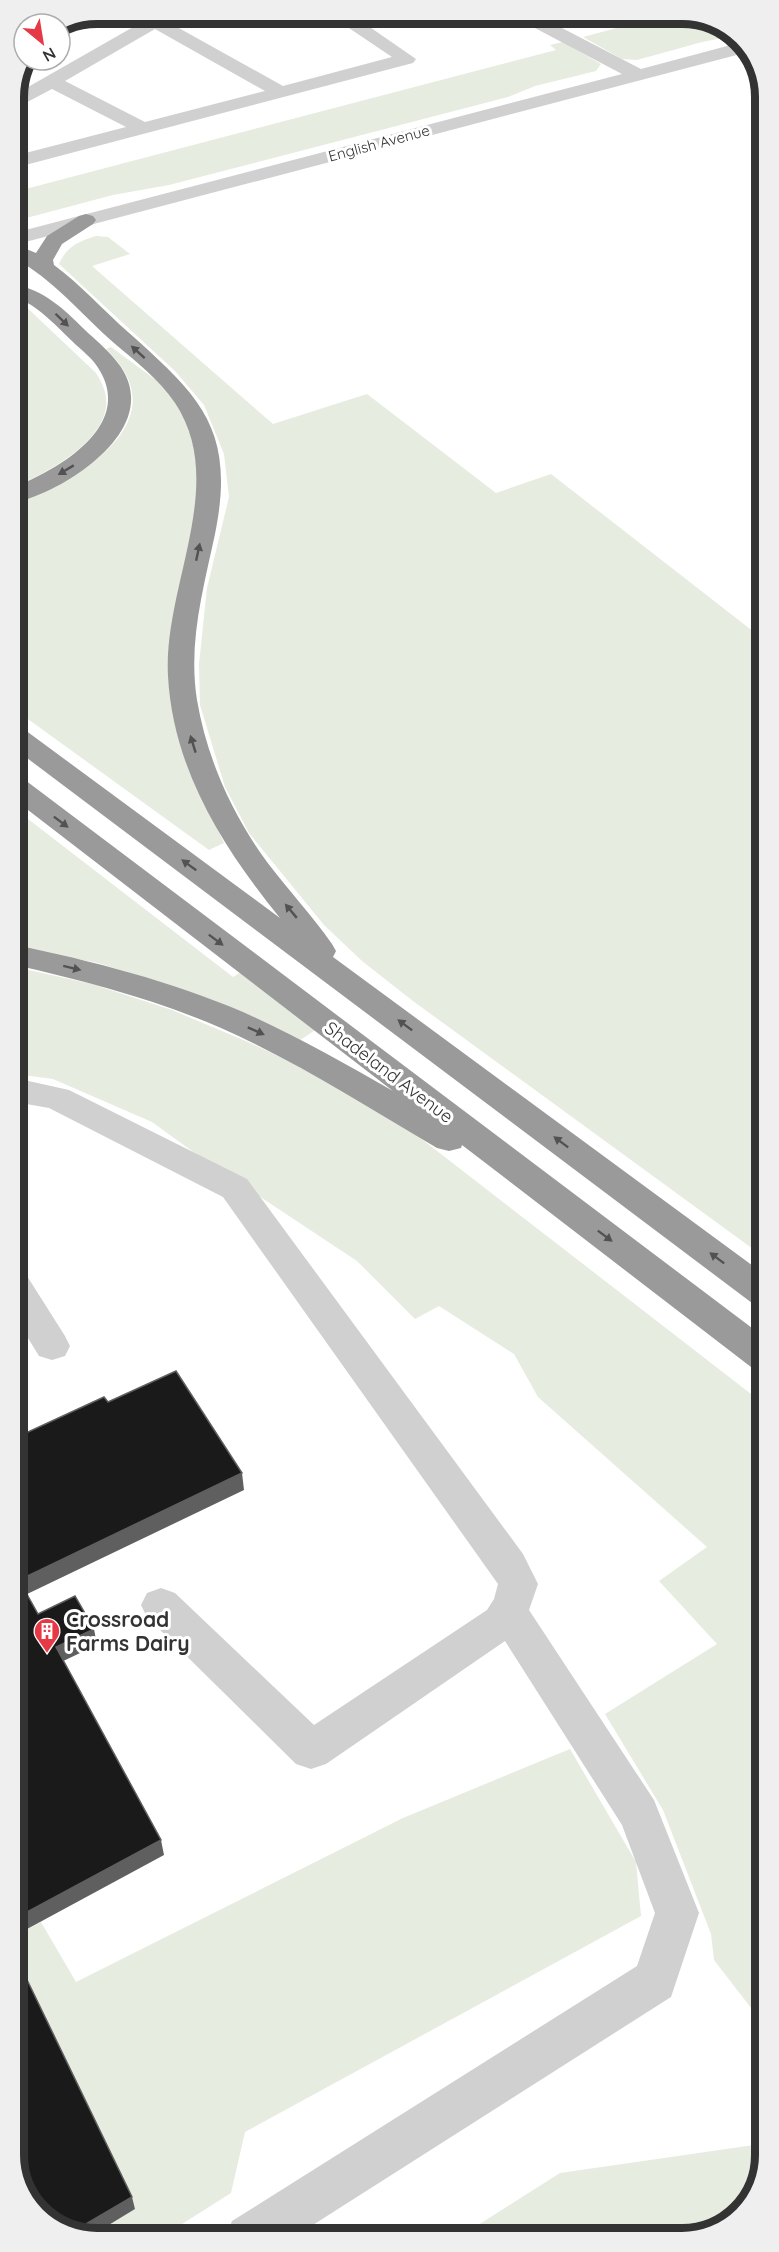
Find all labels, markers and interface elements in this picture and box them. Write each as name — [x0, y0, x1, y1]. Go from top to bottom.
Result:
north arrow — [12, 12, 72, 72]
text: N — [39, 43, 60, 67]
street label: English Avenue — [326, 120, 432, 166]
one-way arrow — [54, 313, 69, 326]
one-way arrow — [131, 346, 146, 359]
one-way arrow — [58, 465, 74, 476]
one-way arrow — [194, 542, 203, 561]
one-way arrow — [188, 735, 197, 753]
one-way arrow — [53, 815, 69, 828]
one-way arrow — [182, 860, 197, 872]
one-way arrow — [285, 904, 298, 919]
one-way arrow — [208, 934, 224, 946]
one-way arrow — [63, 963, 81, 973]
street label: Shadeland Avenue — [320, 1016, 458, 1128]
one-way arrow — [397, 1019, 413, 1031]
one-way arrow — [247, 1027, 265, 1036]
one-way arrow — [553, 1135, 569, 1148]
one-way arrow — [598, 1230, 613, 1242]
one-way arrow — [710, 1253, 725, 1265]
place label: Crossroad Farms Dairy — [66, 1606, 190, 1656]
building icon: Crossroad Farms Dairy — [32, 1616, 62, 1654]

